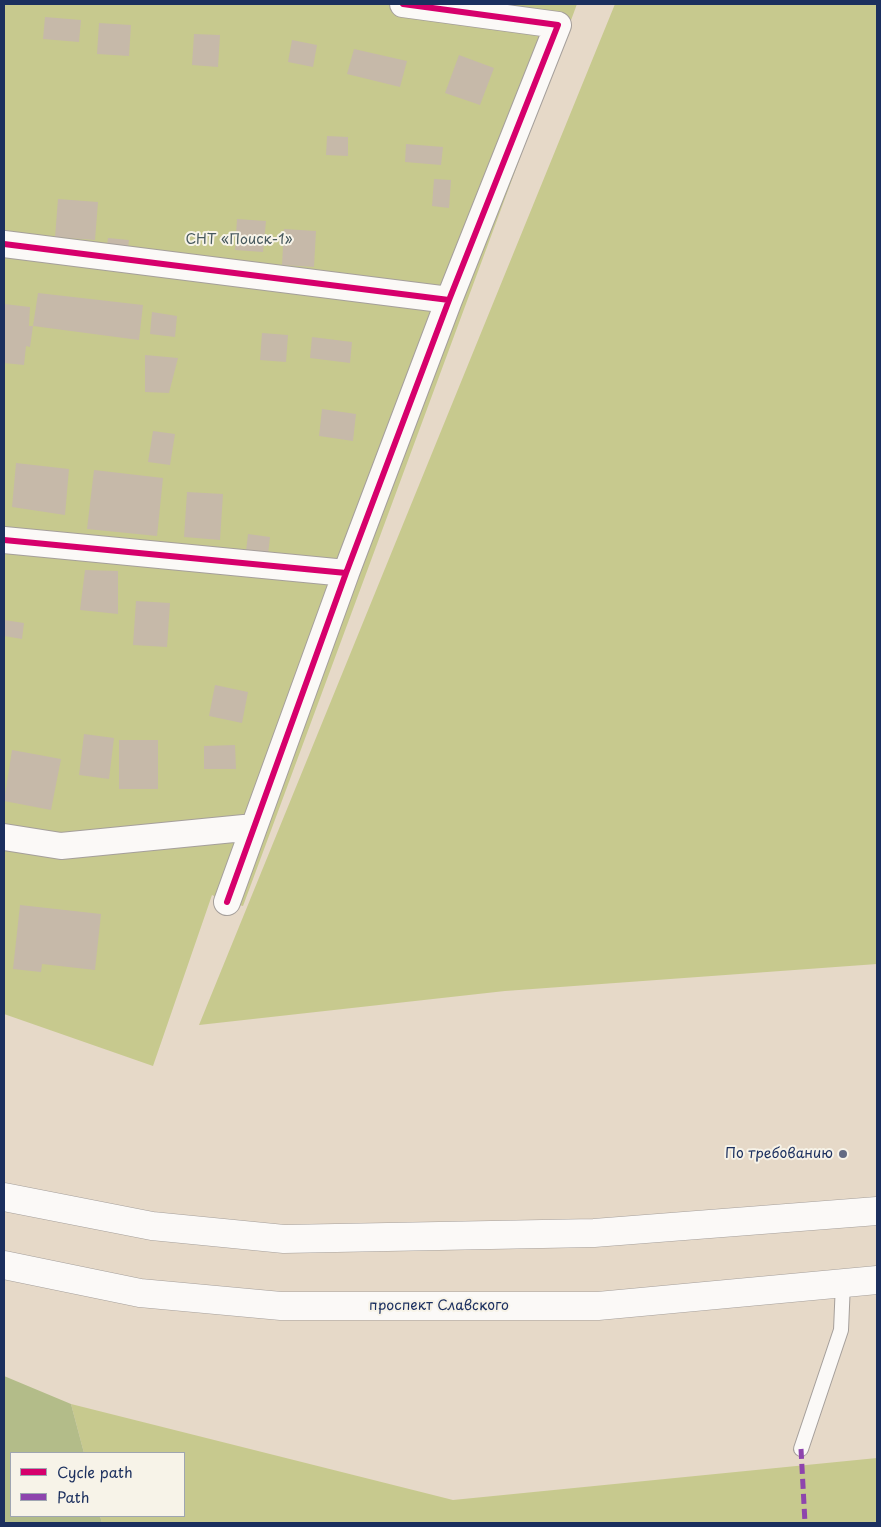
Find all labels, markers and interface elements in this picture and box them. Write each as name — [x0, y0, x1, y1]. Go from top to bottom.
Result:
park label: СНТ «Поиск-1» — [186, 232, 292, 248]
place label: По требованию — [725, 1146, 833, 1162]
marker: По требованию — [837, 1148, 849, 1160]
street label: проспект Славского — [369, 1298, 509, 1314]
legend — [10, 1452, 185, 1517]
text: Cycle path — [57, 1460, 133, 1483]
text: Path — [57, 1485, 89, 1508]

